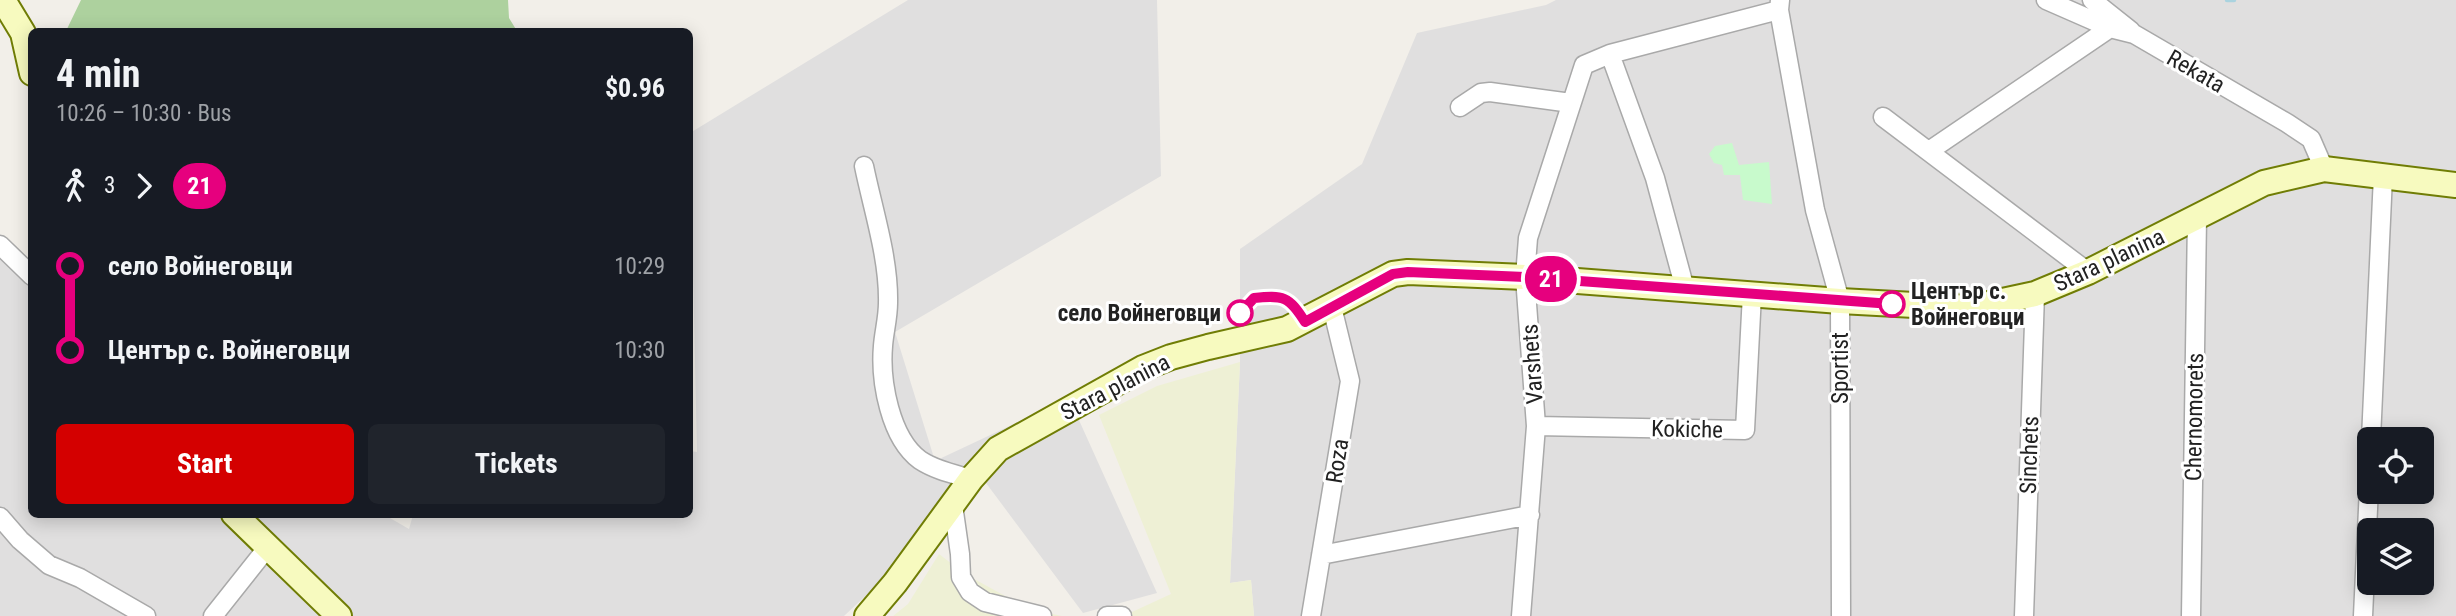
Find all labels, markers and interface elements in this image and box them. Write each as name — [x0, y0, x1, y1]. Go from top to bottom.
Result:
street label: Rekata — [2162, 44, 2229, 99]
text: 4 min — [56, 52, 140, 96]
text: $0.96 — [605, 73, 665, 103]
text: 10:26 – 10:30 · Bus — [56, 100, 232, 127]
icon: walk — [56, 167, 94, 205]
icon: forward — [125, 167, 163, 205]
text: 3 — [104, 172, 115, 199]
text: 21 — [187, 172, 212, 200]
street label: Stara planina — [2050, 223, 2169, 298]
text: село Войнеговци — [108, 251, 293, 281]
text: 10:29 — [614, 253, 665, 280]
line badge: 21 — [1520, 256, 1582, 302]
text: 21 — [1539, 265, 1563, 293]
place label: Център с. Войнеговци — [1911, 278, 2025, 331]
marker: Център с. Войнеговци — [1879, 291, 1905, 317]
place label: село Войнеговци — [1058, 300, 1221, 327]
marker: село Войнеговци — [1227, 300, 1253, 326]
street label: Varshets — [1516, 323, 1549, 405]
street label: Sportist — [1827, 332, 1854, 404]
text: Център с. Войнеговци — [108, 335, 350, 365]
text: 10:30 — [614, 337, 665, 364]
street label: Stara planina — [1056, 348, 1174, 426]
street label: Chernomorets — [2180, 353, 2209, 481]
street label: Kokiche — [1651, 415, 1723, 444]
street label: Sinchets — [2015, 415, 2044, 495]
button: Start — [56, 424, 354, 504]
button: Tickets — [368, 424, 665, 504]
map controls — [2357, 427, 2434, 595]
button: locate — [2357, 427, 2434, 504]
street label: Roza — [1321, 437, 1354, 485]
button: layers — [2357, 518, 2434, 595]

